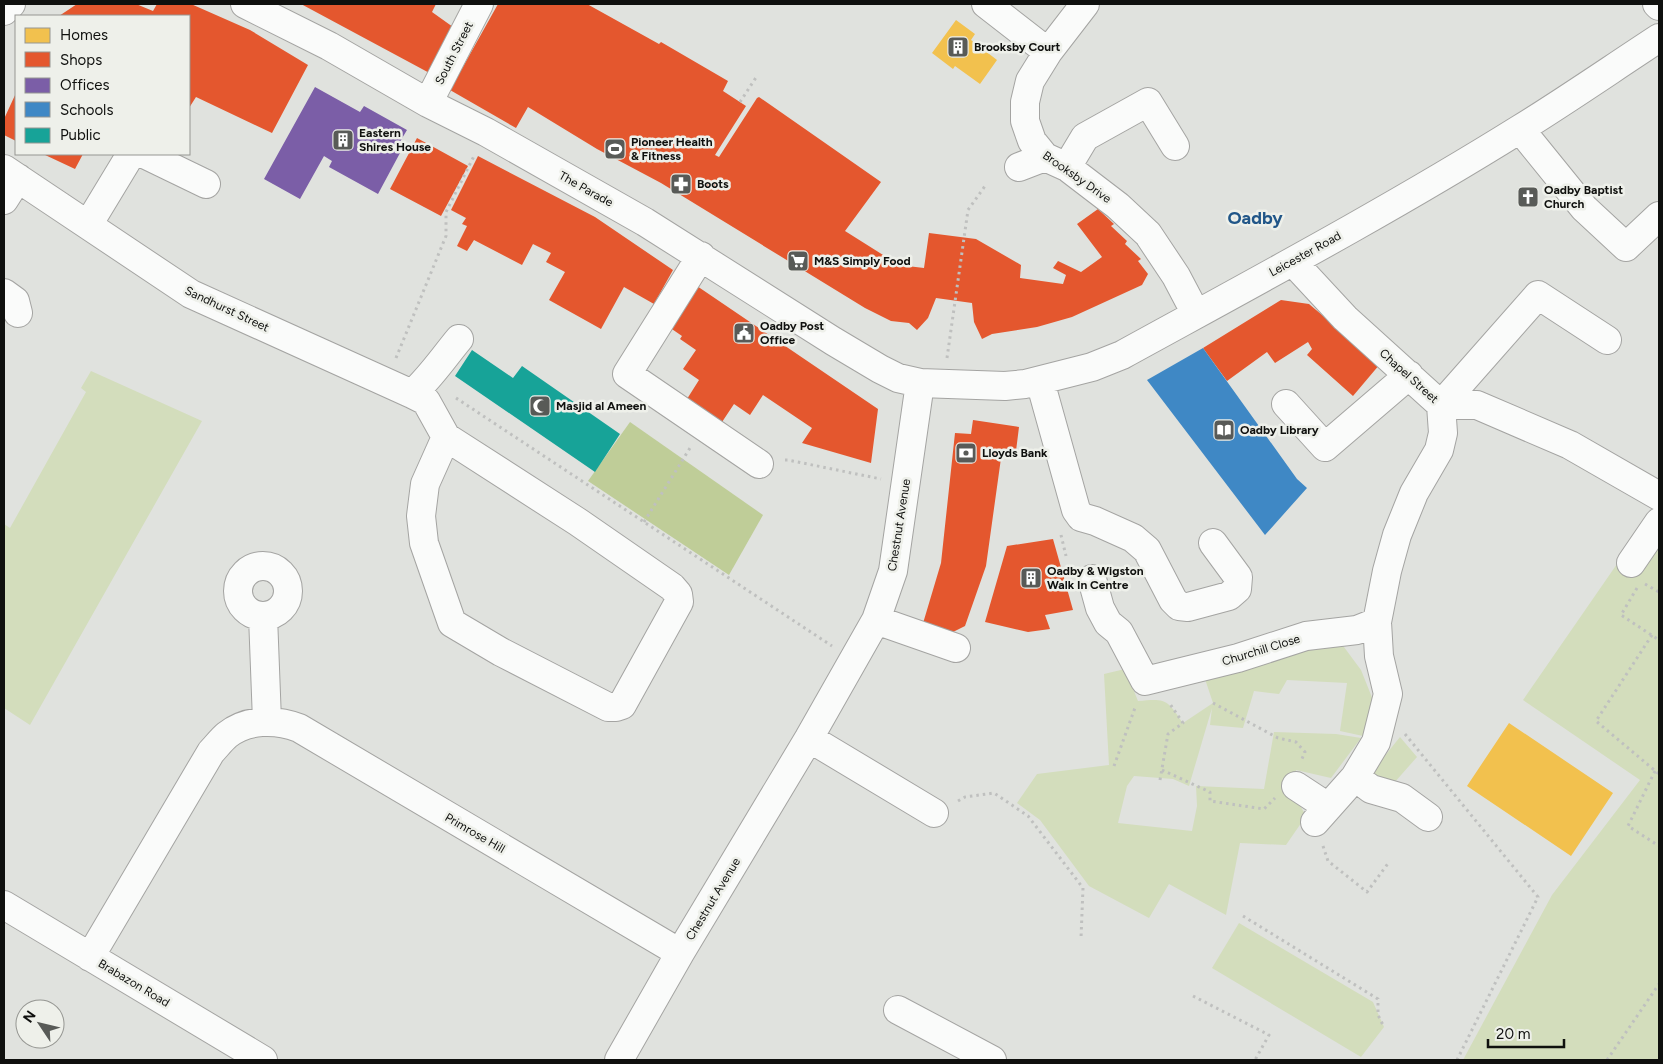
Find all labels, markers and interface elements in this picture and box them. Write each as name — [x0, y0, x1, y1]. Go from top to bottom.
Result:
legend — [15, 15, 190, 155]
street label: South Street — [432, 19, 476, 87]
text: Homes — [60, 26, 108, 44]
building icon: Brooksby Court — [946, 35, 970, 59]
place label: Brooksby Court — [974, 40, 1061, 54]
text: Shops — [60, 51, 102, 69]
text: Offices — [60, 76, 110, 94]
text: Schools — [60, 101, 113, 119]
text: Public — [60, 126, 101, 144]
place label: Eastern Shires House — [359, 126, 431, 154]
building icon: Eastern Shires House — [331, 128, 355, 152]
place label: Pioneer Health & Fitness — [631, 135, 713, 163]
sports icon: Pioneer Health & Fitness — [603, 137, 627, 161]
street label: Brooksby Drive — [1040, 148, 1114, 206]
street label: The Parade — [557, 168, 616, 210]
pharmacy icon: Boots — [669, 172, 693, 196]
place label: Boots — [697, 177, 729, 191]
place label: Oadby Baptist Church — [1544, 183, 1623, 211]
church icon: Oadby Baptist Church — [1516, 185, 1540, 209]
district label: Oadby — [1227, 207, 1283, 229]
street label: Leicester Road — [1267, 229, 1343, 279]
supermarket icon: M&S Simply Food — [786, 249, 810, 273]
place label: M&S Simply Food — [814, 254, 911, 268]
street label: Sandhurst Street — [183, 283, 272, 335]
place label: Oadby Post Office — [760, 319, 824, 347]
public building icon: Oadby Post Office — [732, 321, 756, 345]
street label: Chapel Street — [1377, 346, 1442, 406]
mosque icon: Masjid al Ameen — [528, 394, 552, 418]
place label: Masjid al Ameen — [556, 399, 646, 413]
library icon: Oadby Library — [1212, 418, 1236, 442]
place label: Oadby Library — [1240, 423, 1319, 437]
bank icon: Lloyds Bank — [954, 441, 978, 465]
place label: Lloyds Bank — [982, 446, 1048, 460]
street label: Chestnut Avenue — [885, 477, 913, 572]
place label: Oadby & Wigston Walk In Centre — [1047, 564, 1144, 592]
building icon: Oadby & Wigston Walk In Centre — [1019, 566, 1043, 590]
street label: Churchill Close — [1220, 631, 1302, 668]
street label: Primrose Hill — [442, 810, 508, 856]
street label: Chestnut Avenue — [683, 855, 743, 943]
street label: Brabazon Road — [96, 956, 172, 1010]
north arrow — [15, 999, 65, 1049]
text: N — [20, 1008, 40, 1026]
scale bar — [1488, 1016, 1564, 1048]
text: 20 m — [1496, 1025, 1530, 1043]

